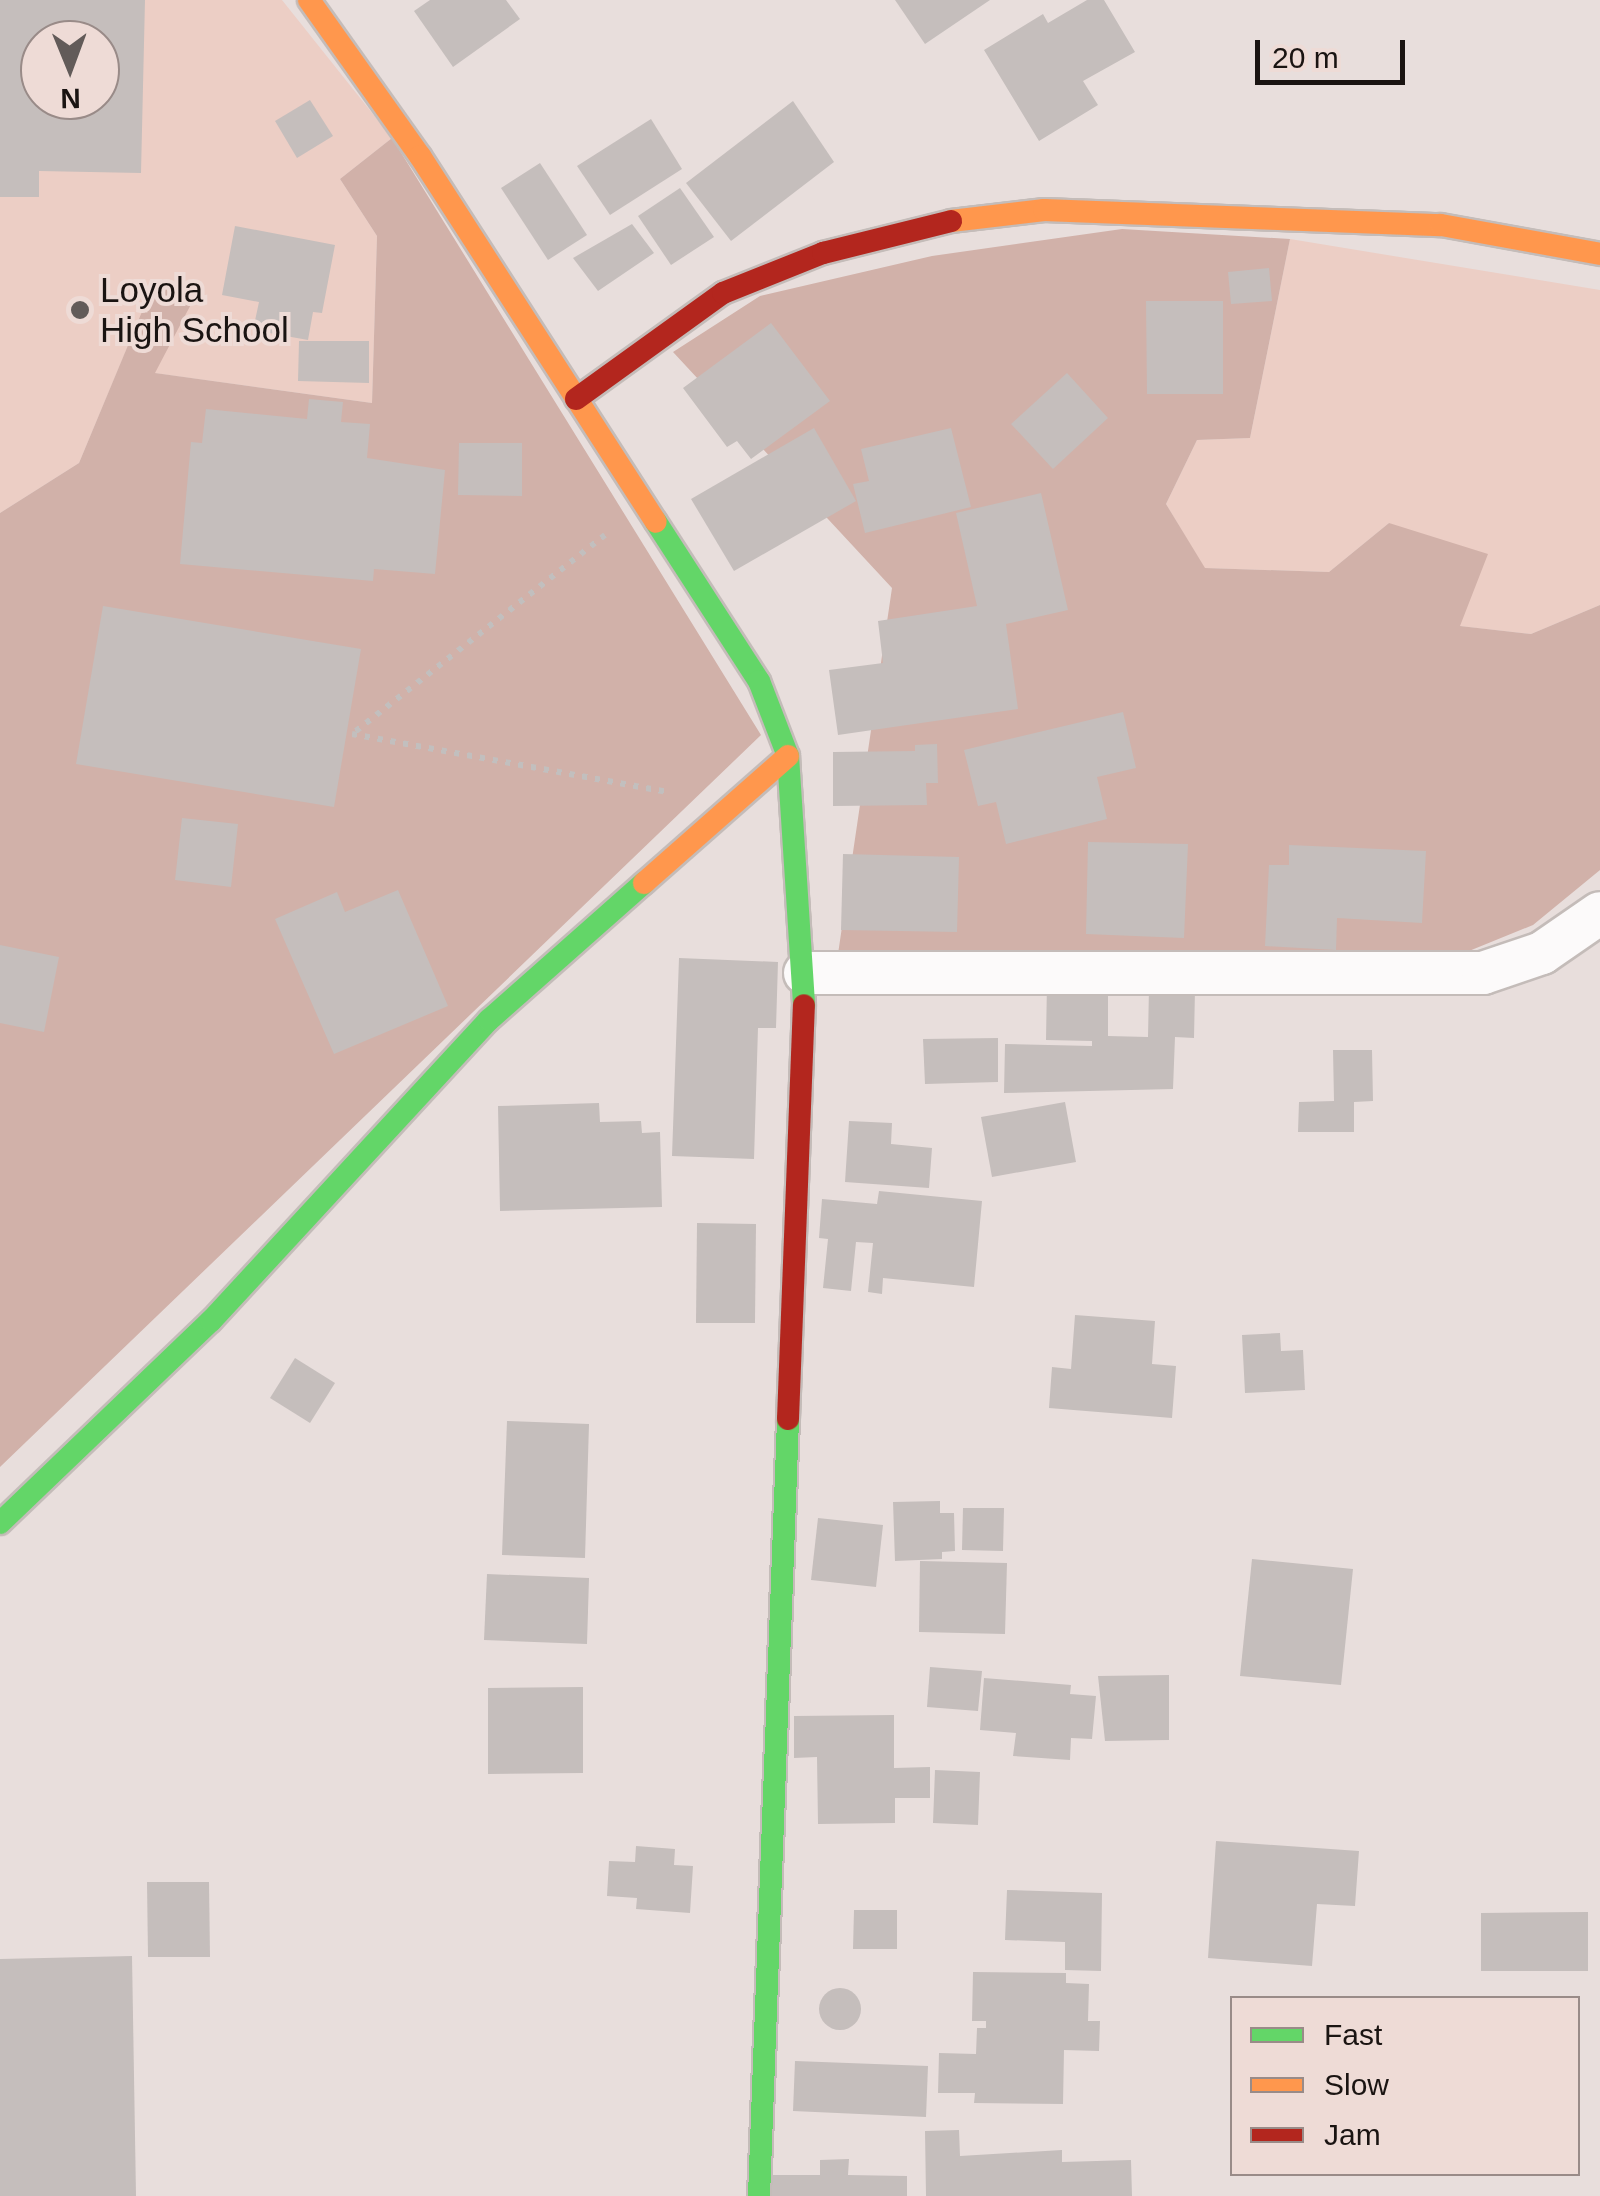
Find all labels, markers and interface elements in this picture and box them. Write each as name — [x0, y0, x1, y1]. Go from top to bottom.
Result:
north arrow — [20, 20, 120, 120]
scale bar — [1260, 20, 1410, 82]
text: 20 m — [1272, 41, 1339, 74]
text: N — [60, 83, 81, 114]
place label: Loyola High School — [100, 269, 289, 351]
marker: Loyola High School — [69, 299, 91, 321]
legend — [1230, 1996, 1580, 2176]
text: Fast — [1324, 2018, 1382, 2051]
text: Slow — [1324, 2068, 1389, 2101]
text: Jam — [1324, 2118, 1381, 2151]

